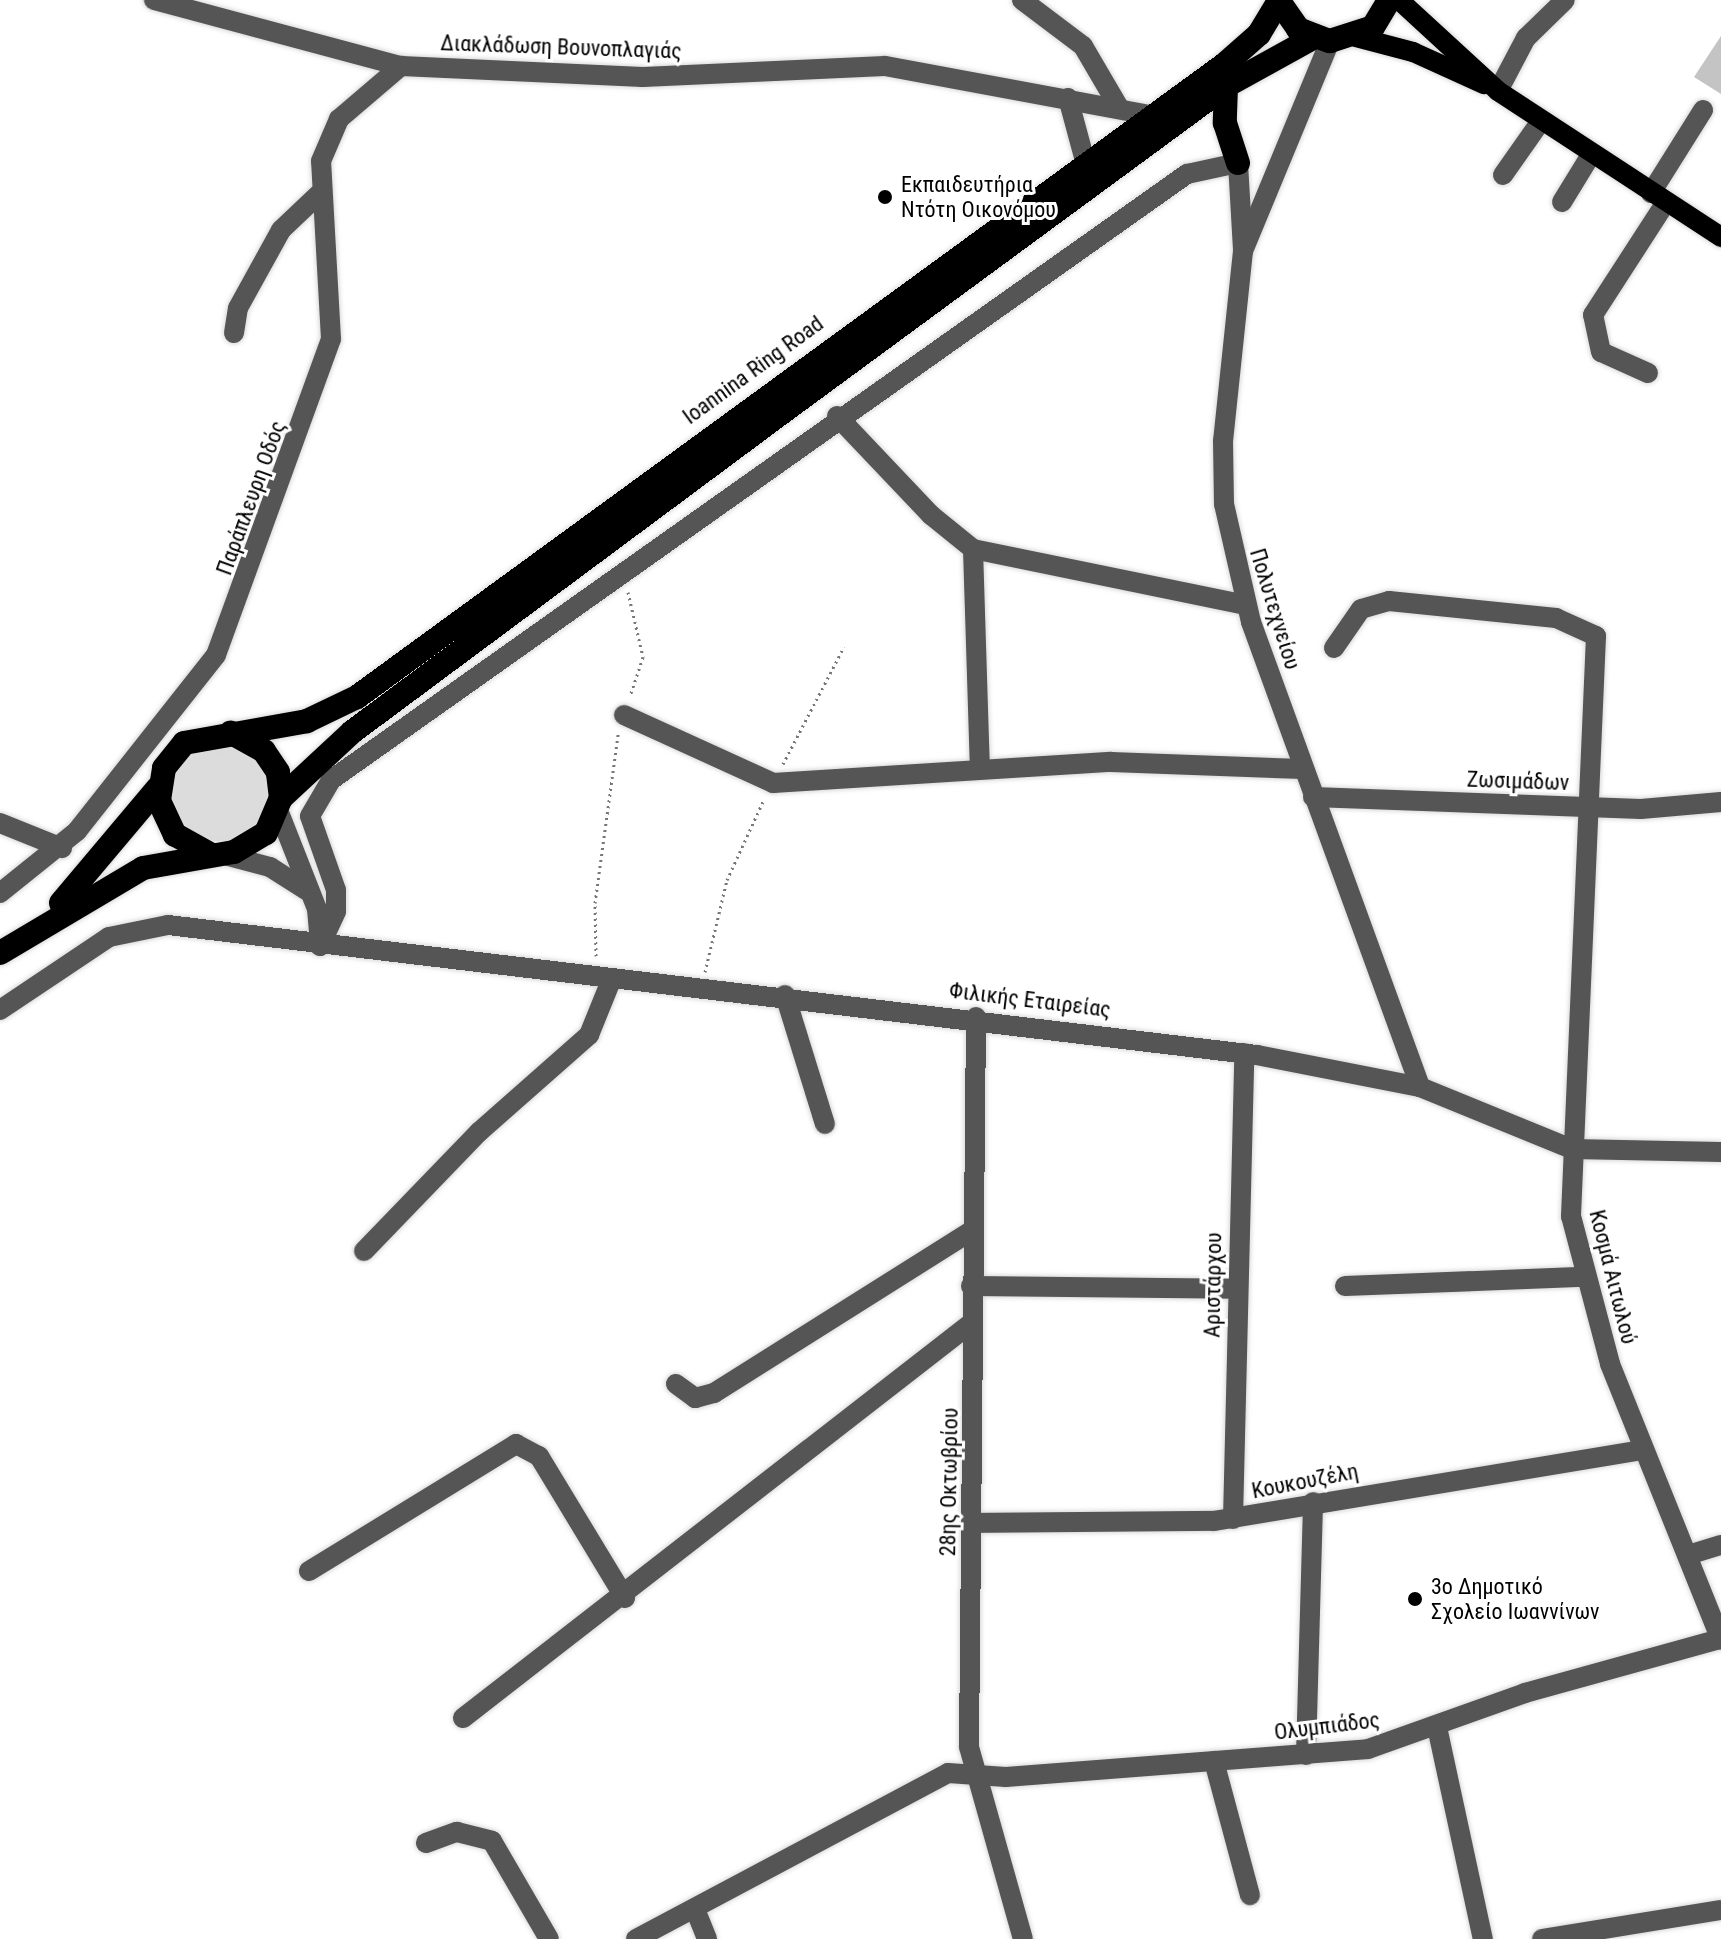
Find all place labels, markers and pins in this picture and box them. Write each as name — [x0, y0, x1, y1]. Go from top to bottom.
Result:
place label: Εκπαιδευτήρια Ντότη Οικονόμου — [901, 171, 1056, 222]
marker: Εκπαιδευτήρια Ντότη Οικονόμου — [876, 188, 894, 206]
place label: 3ο Δημοτικό Σχολείο Ιωαννίνων — [1431, 1573, 1599, 1624]
marker: 3ο Δημοτικό Σχολείο Ιωαννίνων — [1406, 1590, 1424, 1608]

